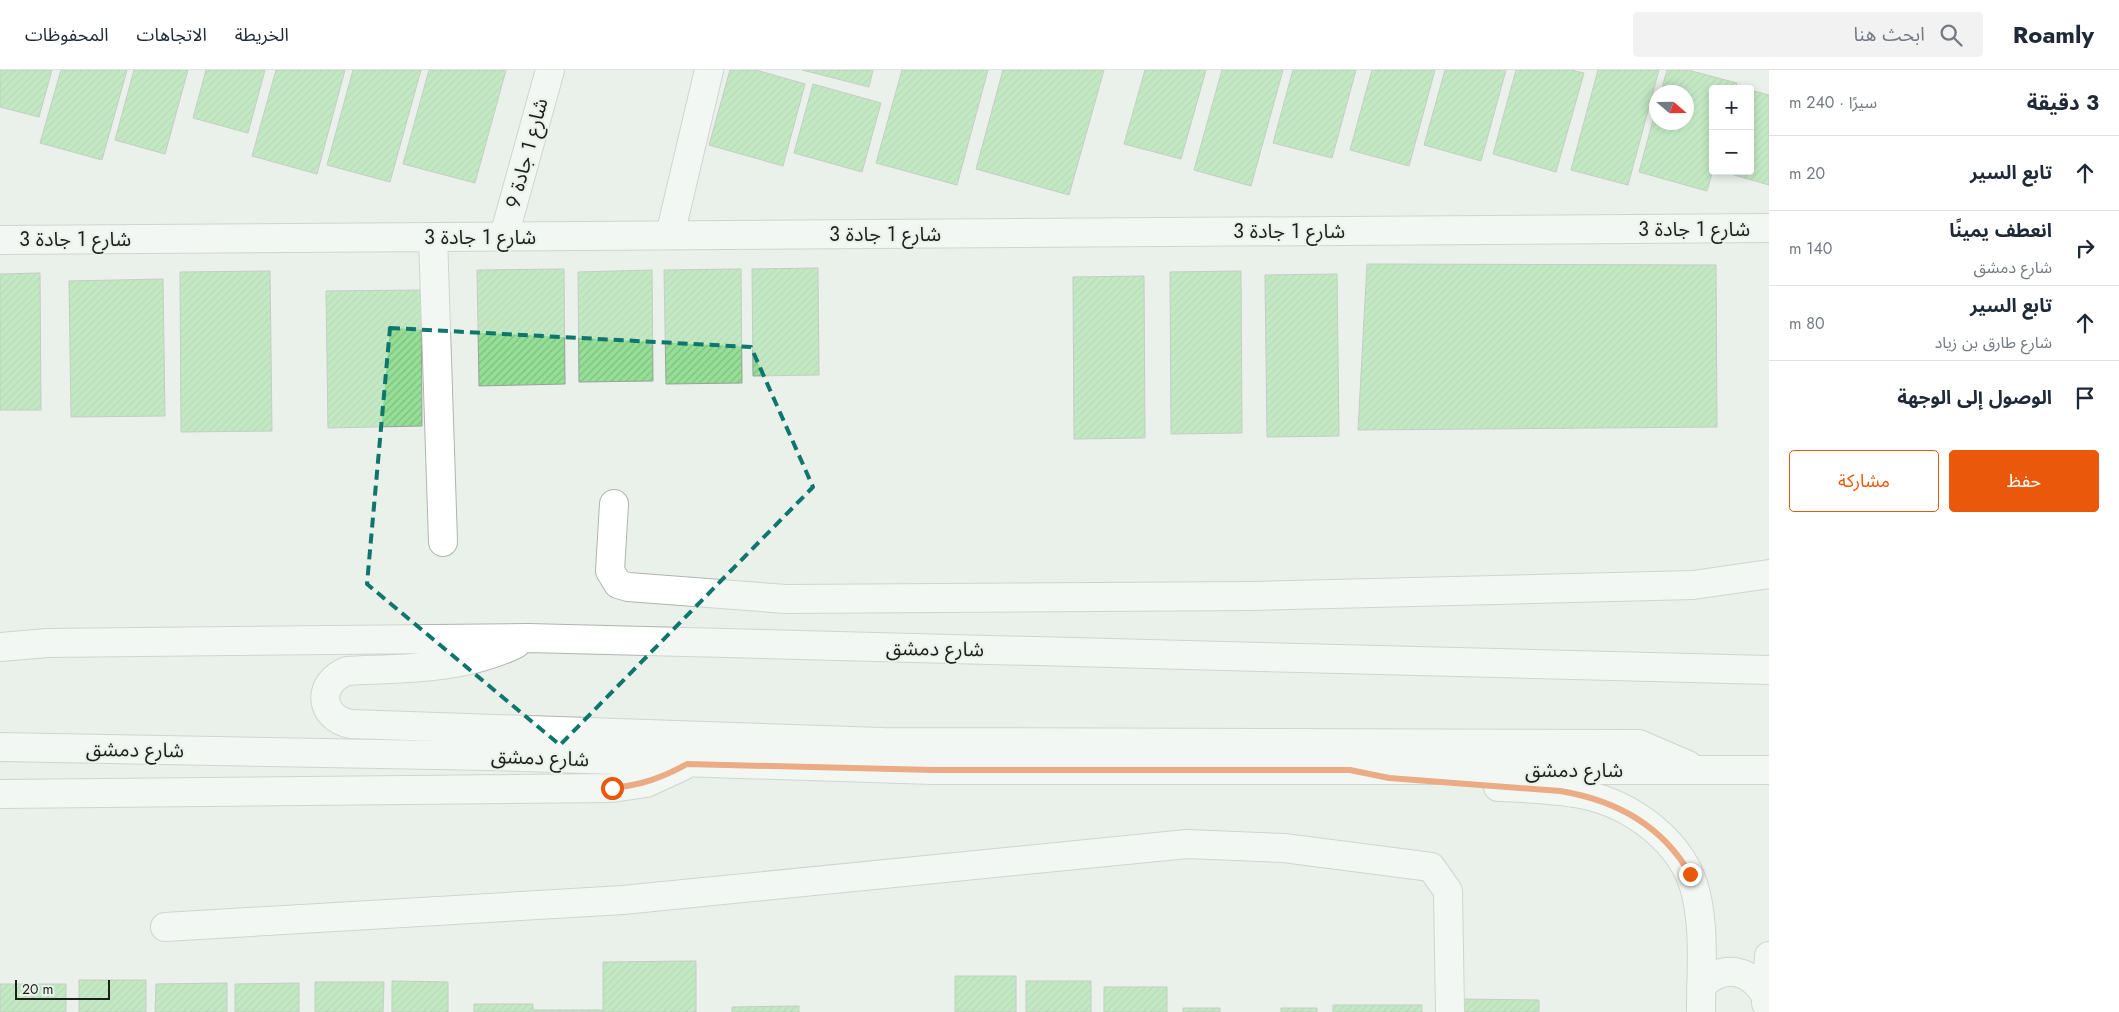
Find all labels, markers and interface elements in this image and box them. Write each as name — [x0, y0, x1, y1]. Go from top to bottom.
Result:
search box — [1633, 12, 1983, 57]
text: Roamly — [2013, 17, 2094, 52]
text: ابحث هنا — [1854, 21, 1925, 48]
icon: search — [1937, 21, 1965, 49]
text: المحفوظات — [25, 22, 109, 48]
text: الاتجاهات — [137, 22, 207, 48]
text: الخريطة — [235, 22, 289, 48]
north arrow — [1649, 85, 1694, 130]
map controls — [1709, 85, 1754, 175]
button: + — [1709, 85, 1754, 130]
text: 3 دقيقة — [2027, 88, 2099, 118]
text: سيرًا · 240 m — [1789, 91, 1877, 114]
street label: شارع 1 جادة 9 — [498, 95, 556, 211]
button: − — [1709, 130, 1754, 175]
text: تابع السير — [1970, 159, 2052, 186]
icon: ahead — [2071, 159, 2099, 187]
text: 20 m — [1789, 162, 1825, 185]
street label: شارع 1 جادة 3 — [1638, 215, 1750, 244]
street label: شارع 1 جادة 3 — [1233, 217, 1345, 246]
text: انعطف يمينًا — [1949, 217, 2052, 244]
street label: شارع 1 جادة 3 — [829, 220, 941, 249]
street label: شارع 1 جادة 3 — [424, 223, 536, 252]
street label: شارع 1 جادة 3 — [19, 225, 131, 254]
icon: right — [2071, 234, 2099, 262]
text: 140 m — [1789, 237, 1832, 260]
text: شارع دمشق — [1973, 256, 2052, 279]
text: تابع السير — [1970, 292, 2052, 319]
icon: ahead — [2071, 309, 2099, 337]
text: 80 m — [1789, 312, 1825, 335]
text: شارع طارق بن زياد — [1935, 331, 2052, 354]
text: الوصول إلى الوجهة — [1897, 384, 2052, 411]
icon: arrive — [2071, 384, 2099, 412]
button: مشاركة — [1789, 450, 1939, 512]
button: حفظ — [1949, 450, 2099, 512]
street label: شارع دمشق — [886, 634, 984, 664]
street label: شارع دمشق — [86, 735, 184, 765]
street label: شارع دمشق — [490, 742, 590, 774]
street label: شارع دمشق — [1525, 756, 1623, 785]
route start — [601, 777, 624, 800]
route end — [1679, 863, 1702, 886]
scale bar — [15, 977, 110, 1000]
text: 20 m — [22, 979, 54, 999]

